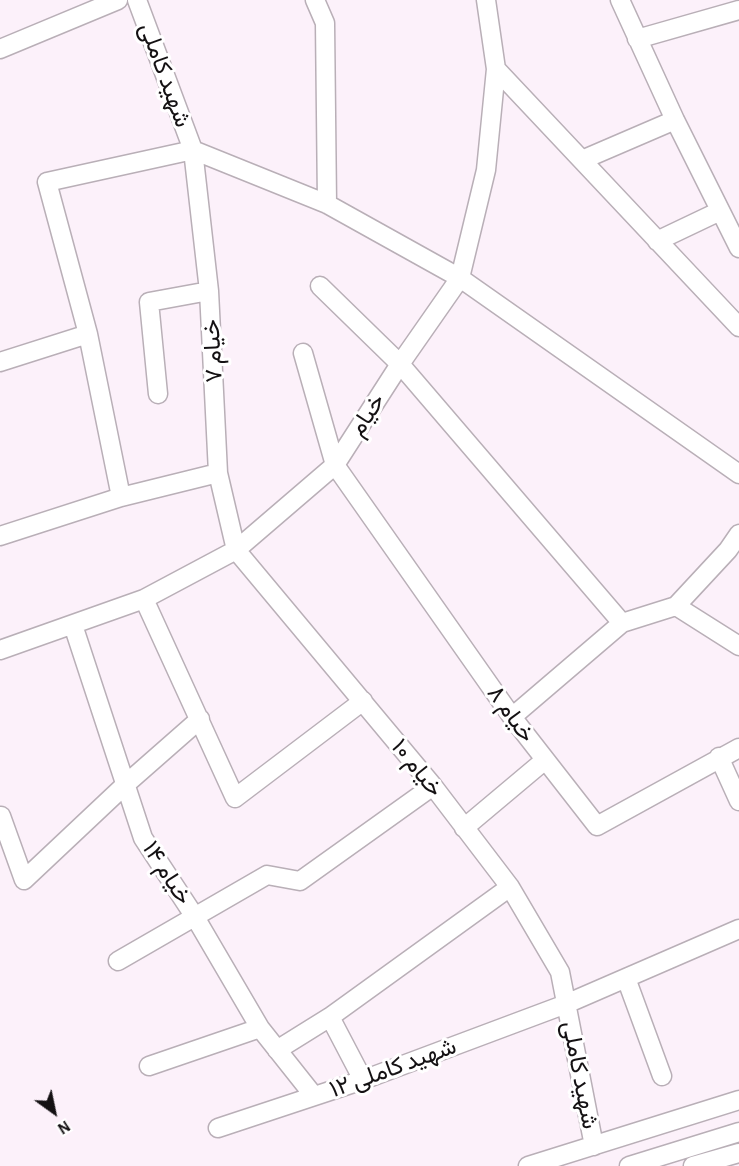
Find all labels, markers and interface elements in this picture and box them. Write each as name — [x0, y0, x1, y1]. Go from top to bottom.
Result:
street label: شهید کاملی — [133, 19, 197, 131]
street label: خیام ۷ — [197, 319, 229, 383]
street label: خیام — [343, 388, 391, 442]
street label: خیام ۸ — [481, 680, 541, 748]
street label: خیام ۱۰ — [385, 733, 449, 803]
street label: خیام ۱۴ — [136, 836, 198, 910]
street label: شهید کاملی — [555, 1019, 605, 1131]
street label: شهید کاملی ۱۲ — [326, 1032, 460, 1104]
north arrow — [24, 1082, 84, 1142]
text: N — [55, 1117, 73, 1137]

